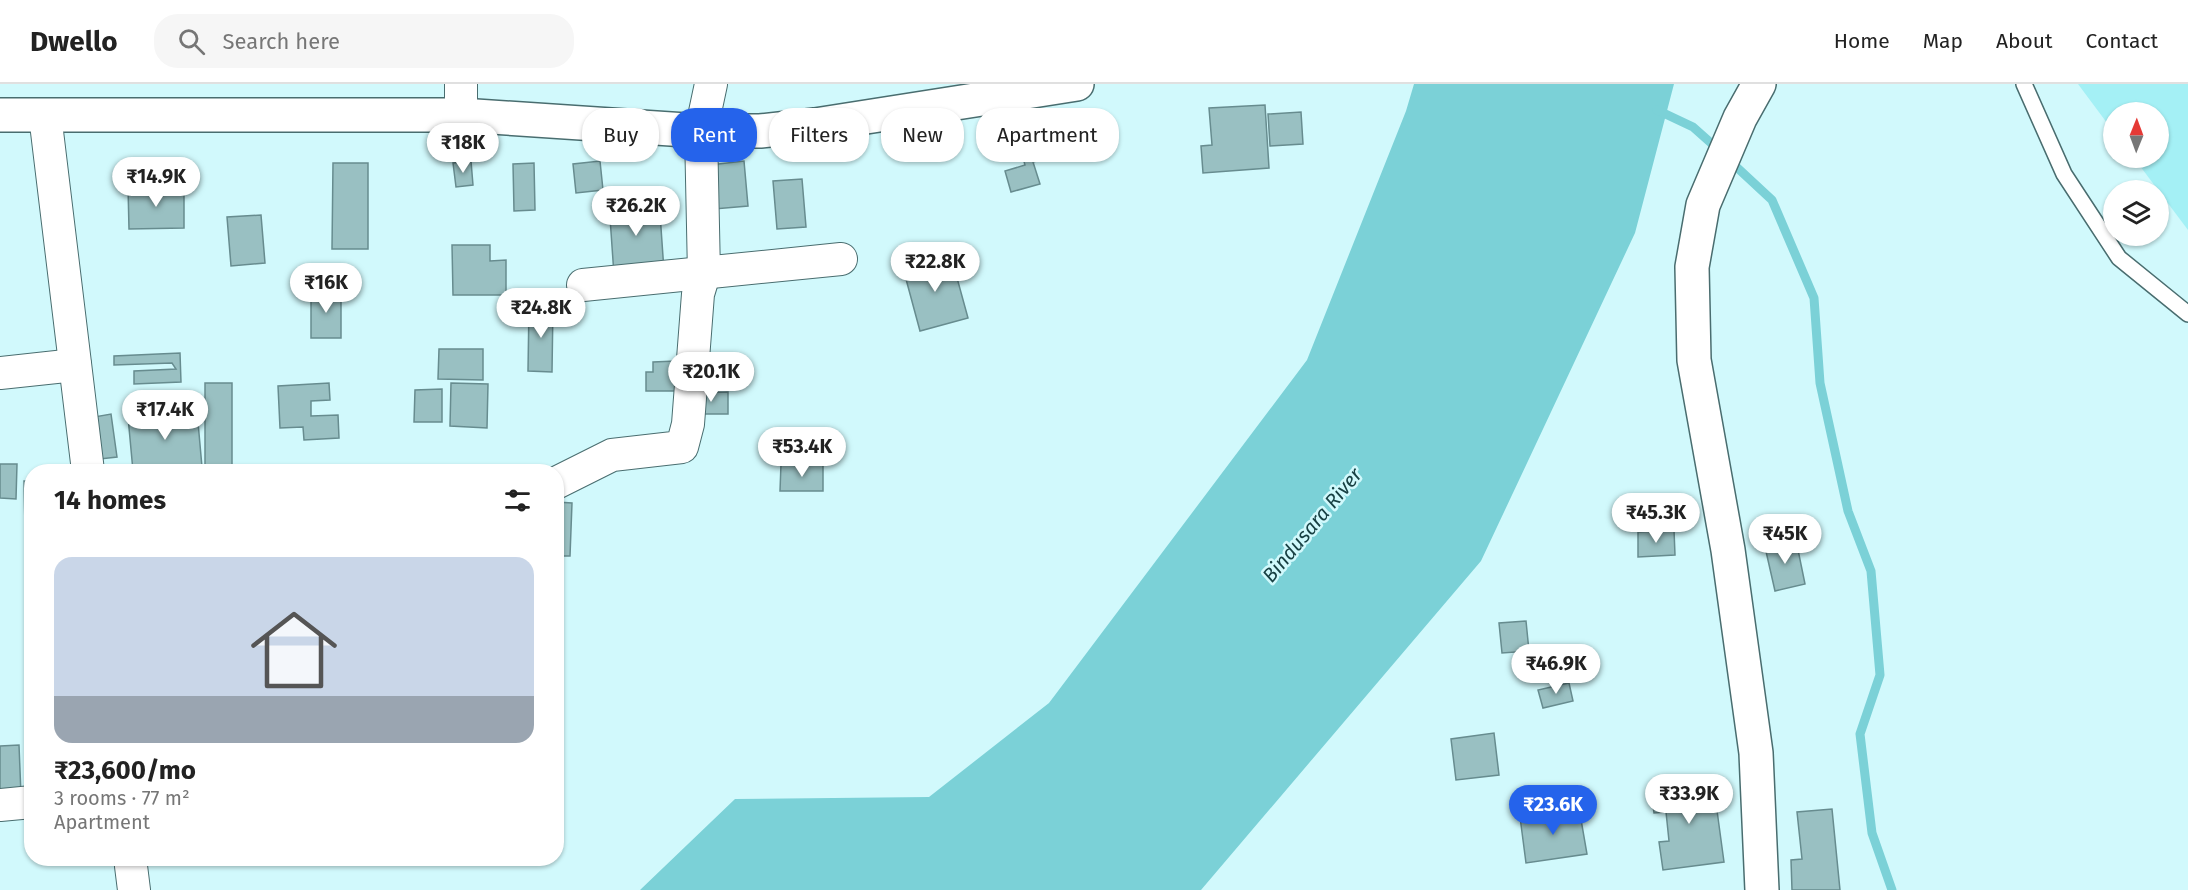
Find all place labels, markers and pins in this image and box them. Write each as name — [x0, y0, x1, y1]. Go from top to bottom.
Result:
pin: ₹18K — [427, 123, 499, 174]
pin: ₹14.9K — [107, 157, 205, 208]
pin: ₹26.2K — [587, 186, 685, 237]
pin: ₹22.8K — [886, 242, 984, 293]
pin: ₹16K — [290, 263, 362, 314]
pin: ₹24.8K — [492, 288, 590, 339]
pin: ₹20.1K — [662, 352, 760, 403]
pin: ₹17.4K — [116, 390, 214, 441]
pin: ₹53.4K — [753, 427, 851, 478]
pin: ₹45.3K — [1607, 493, 1705, 544]
pin: ₹45K — [1749, 514, 1821, 565]
pin: ₹46.9K — [1507, 644, 1605, 695]
pin: ₹33.9K — [1640, 774, 1738, 825]
pin: ₹23.6K — [1504, 785, 1602, 836]

